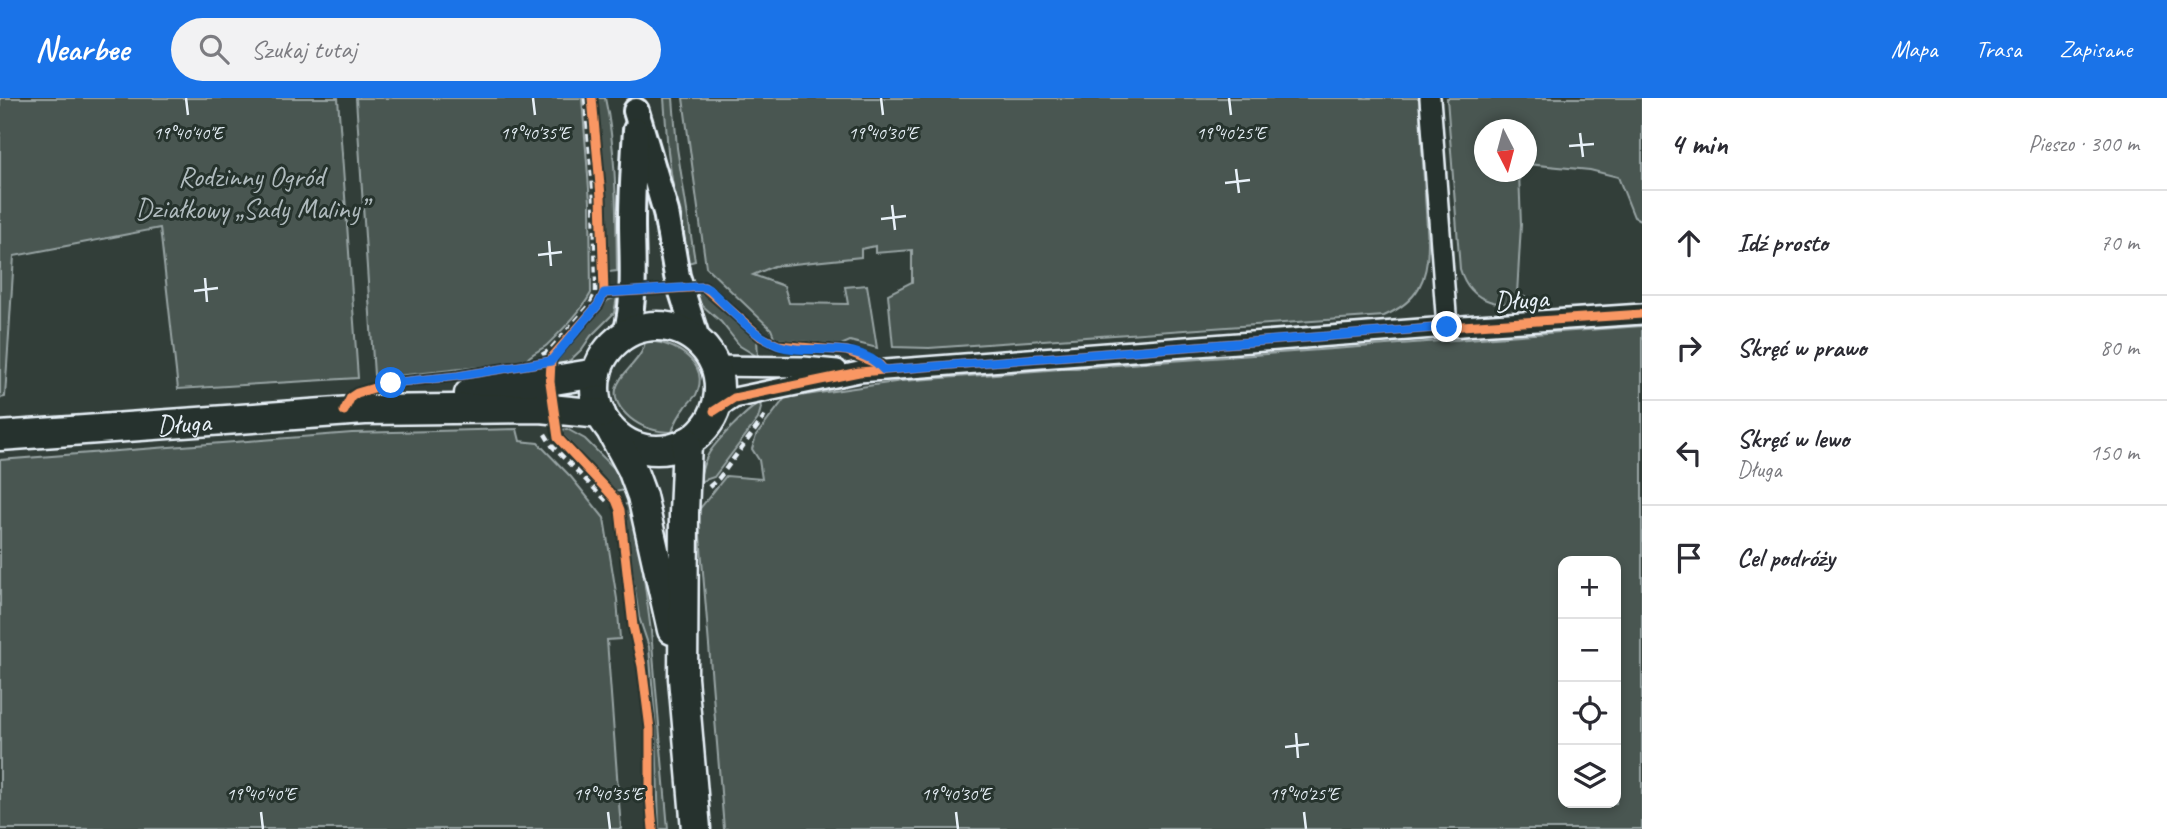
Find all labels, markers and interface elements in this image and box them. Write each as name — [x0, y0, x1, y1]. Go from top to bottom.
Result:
search box — [171, 18, 661, 81]
text: Nearbee — [35, 28, 129, 70]
icon: search — [195, 30, 233, 68]
text: Szukaj tutaj — [251, 33, 357, 66]
text: Mapa — [1891, 34, 1937, 64]
text: Trasa — [1975, 34, 2021, 64]
text: Zapisane — [2059, 34, 2132, 64]
north arrow — [1474, 119, 1537, 182]
text: 19°40'40"E — [153, 122, 225, 144]
text: 19°40'35"E — [500, 122, 572, 144]
text: 19°40'30"E — [848, 122, 920, 144]
text: 19°40'25"E — [1196, 122, 1268, 144]
text: 4 min — [1670, 125, 1727, 163]
text: Pieszo · 300 m — [2028, 129, 2139, 158]
park label: Rodzinny Ogród Działkowy „Sady Maliny” — [135, 159, 373, 226]
icon: ahead — [1670, 224, 1708, 262]
text: Idź prosto — [1737, 226, 1828, 259]
text: 70 m — [2100, 228, 2139, 257]
street label: Długa — [1493, 280, 1551, 319]
route end — [1431, 311, 1462, 342]
icon: right — [1670, 329, 1708, 367]
text: Skręć w prawo — [1737, 331, 1866, 364]
text: 80 m — [2100, 333, 2139, 362]
route start — [375, 367, 406, 398]
street label: Długa — [155, 404, 214, 443]
text: Skręć w lewo — [1737, 422, 1849, 455]
icon: left — [1670, 434, 1708, 472]
text: 150 m — [2090, 438, 2139, 467]
text: Długa — [1737, 455, 1781, 484]
icon: arrive — [1670, 539, 1708, 577]
text: Cel podróży — [1737, 541, 1835, 574]
map controls — [1558, 556, 1621, 808]
button: + — [1558, 556, 1621, 619]
button: − — [1558, 619, 1621, 682]
button: locate — [1558, 682, 1621, 745]
button: layers — [1558, 745, 1621, 808]
text: 19°40'40"E — [226, 783, 298, 805]
text: 19°40'35"E — [573, 783, 645, 805]
text: 19°40'30"E — [921, 783, 993, 805]
text: 19°40'25"E — [1269, 783, 1341, 805]

